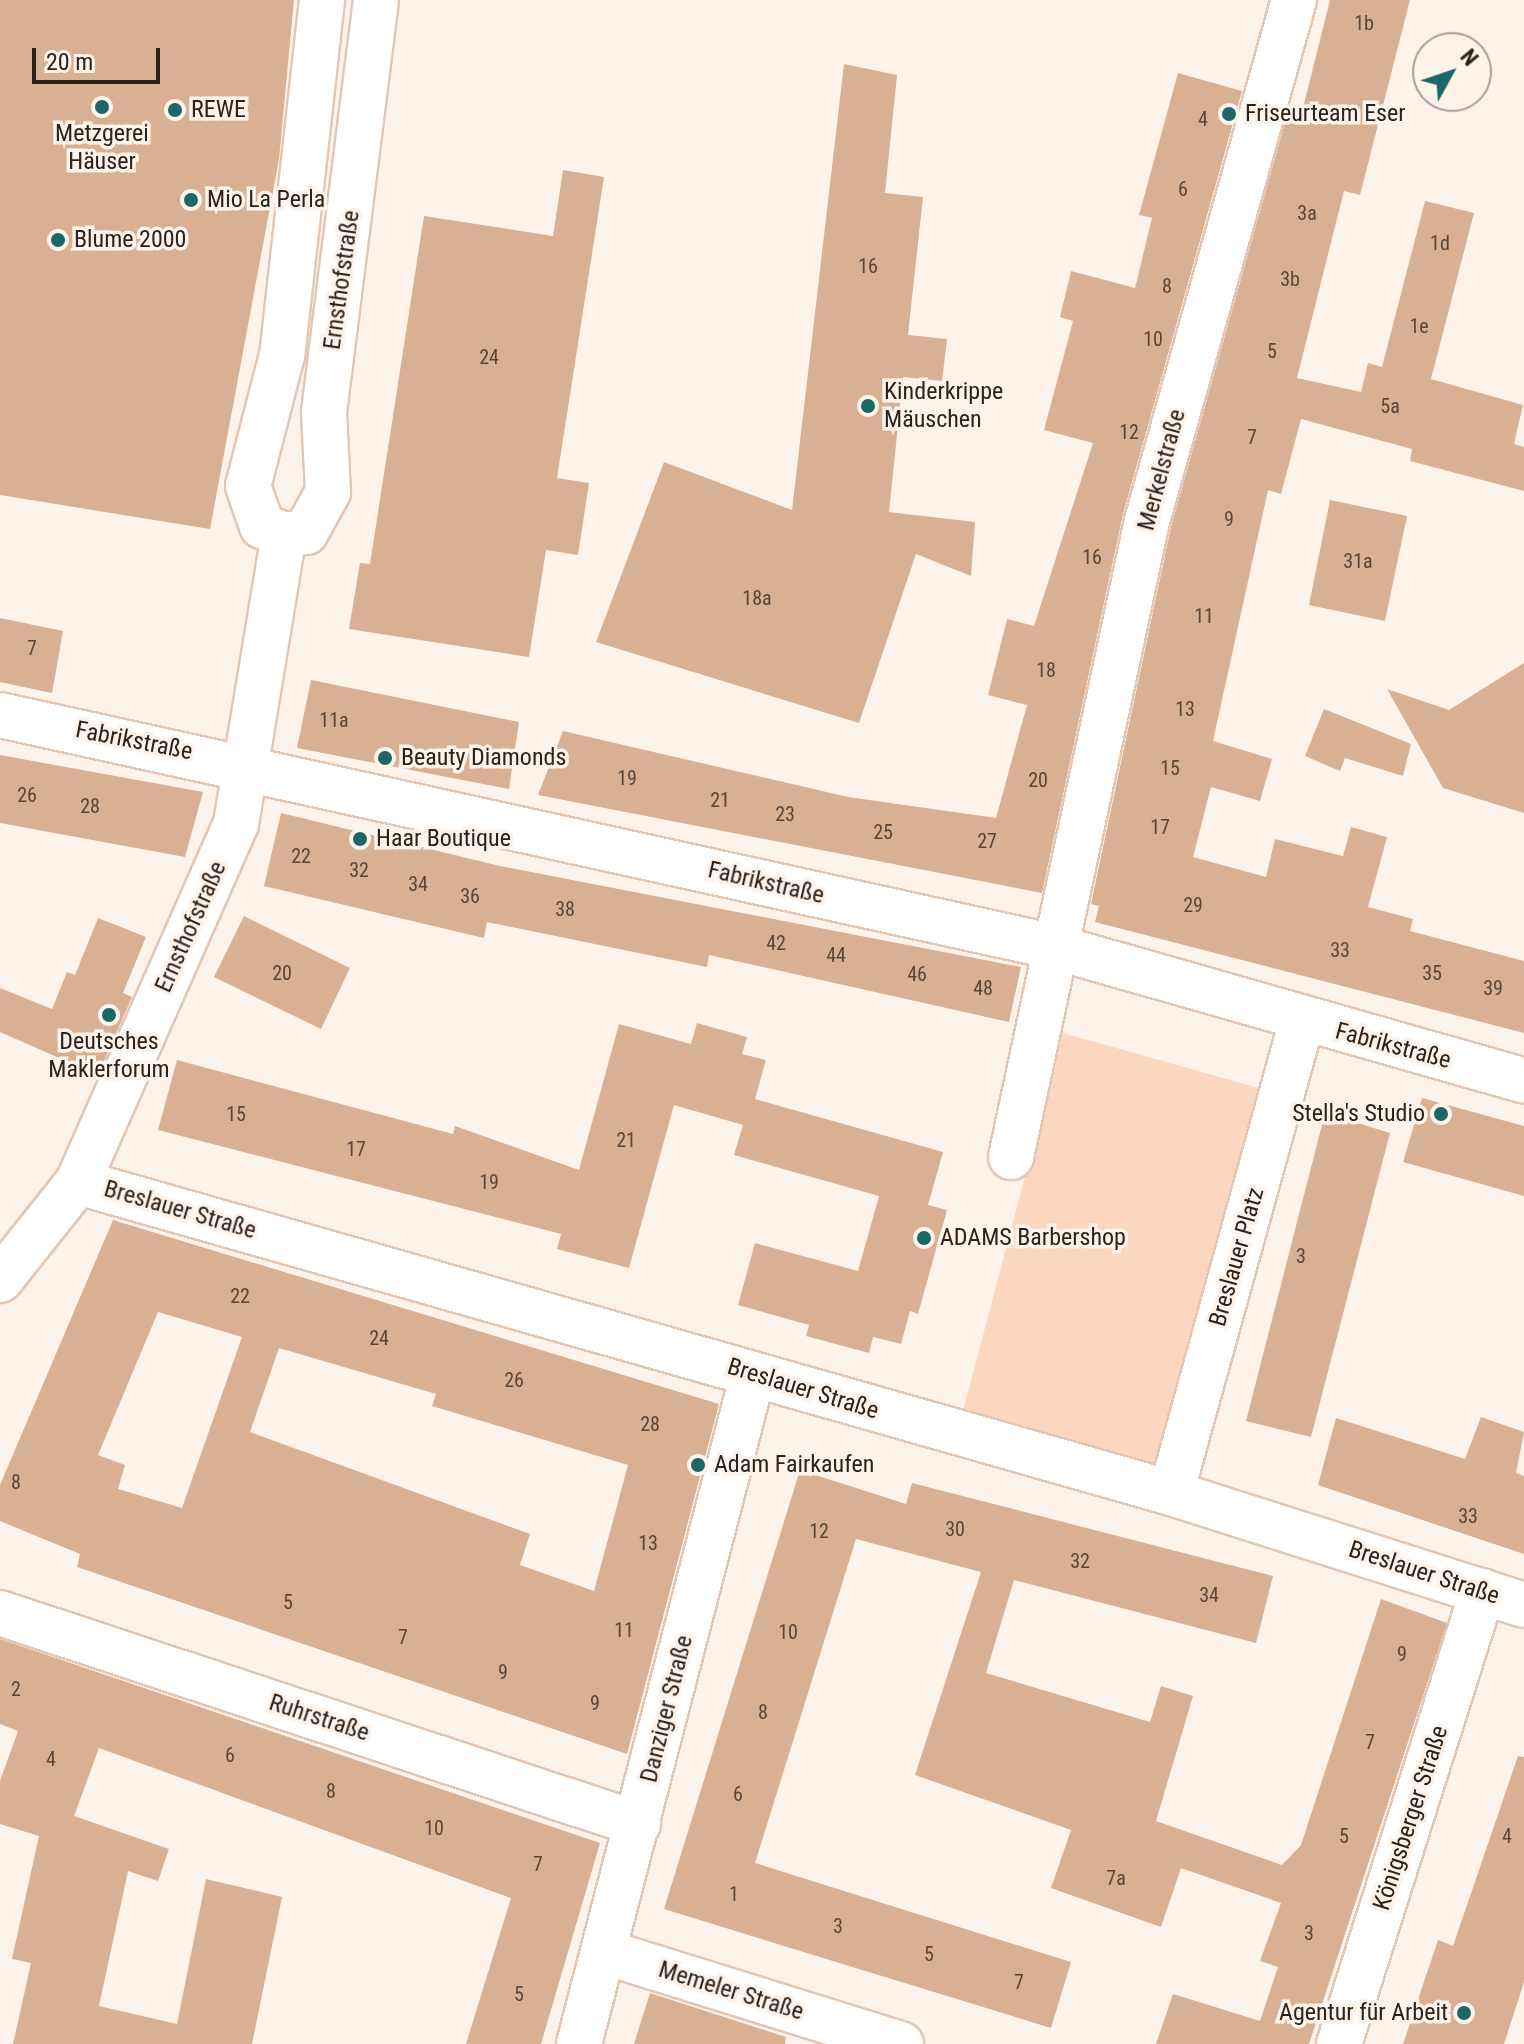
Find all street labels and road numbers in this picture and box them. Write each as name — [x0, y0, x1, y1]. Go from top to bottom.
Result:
street label: Ernsthofstraße — [318, 209, 366, 351]
street label: Merkelstraße — [1132, 406, 1192, 534]
street label: Fabrikstraße — [73, 716, 195, 766]
street label: Fabrikstraße — [705, 856, 827, 910]
street label: Ernsthofstraße — [149, 857, 233, 997]
street label: Fabrikstraße — [1332, 1017, 1454, 1075]
street label: Breslauer Straße — [101, 1175, 259, 1245]
street label: Breslauer Platz — [1203, 1184, 1271, 1330]
street label: Breslauer Straße — [724, 1352, 882, 1426]
street label: Breslauer Straße — [1345, 1535, 1503, 1611]
street label: Danziger Straße — [635, 1633, 699, 1785]
street label: Ruhrstraße — [265, 1688, 373, 1748]
street label: Königsberger Straße — [1368, 1722, 1454, 1914]
street label: Memeler Straße — [655, 1955, 807, 2027]

